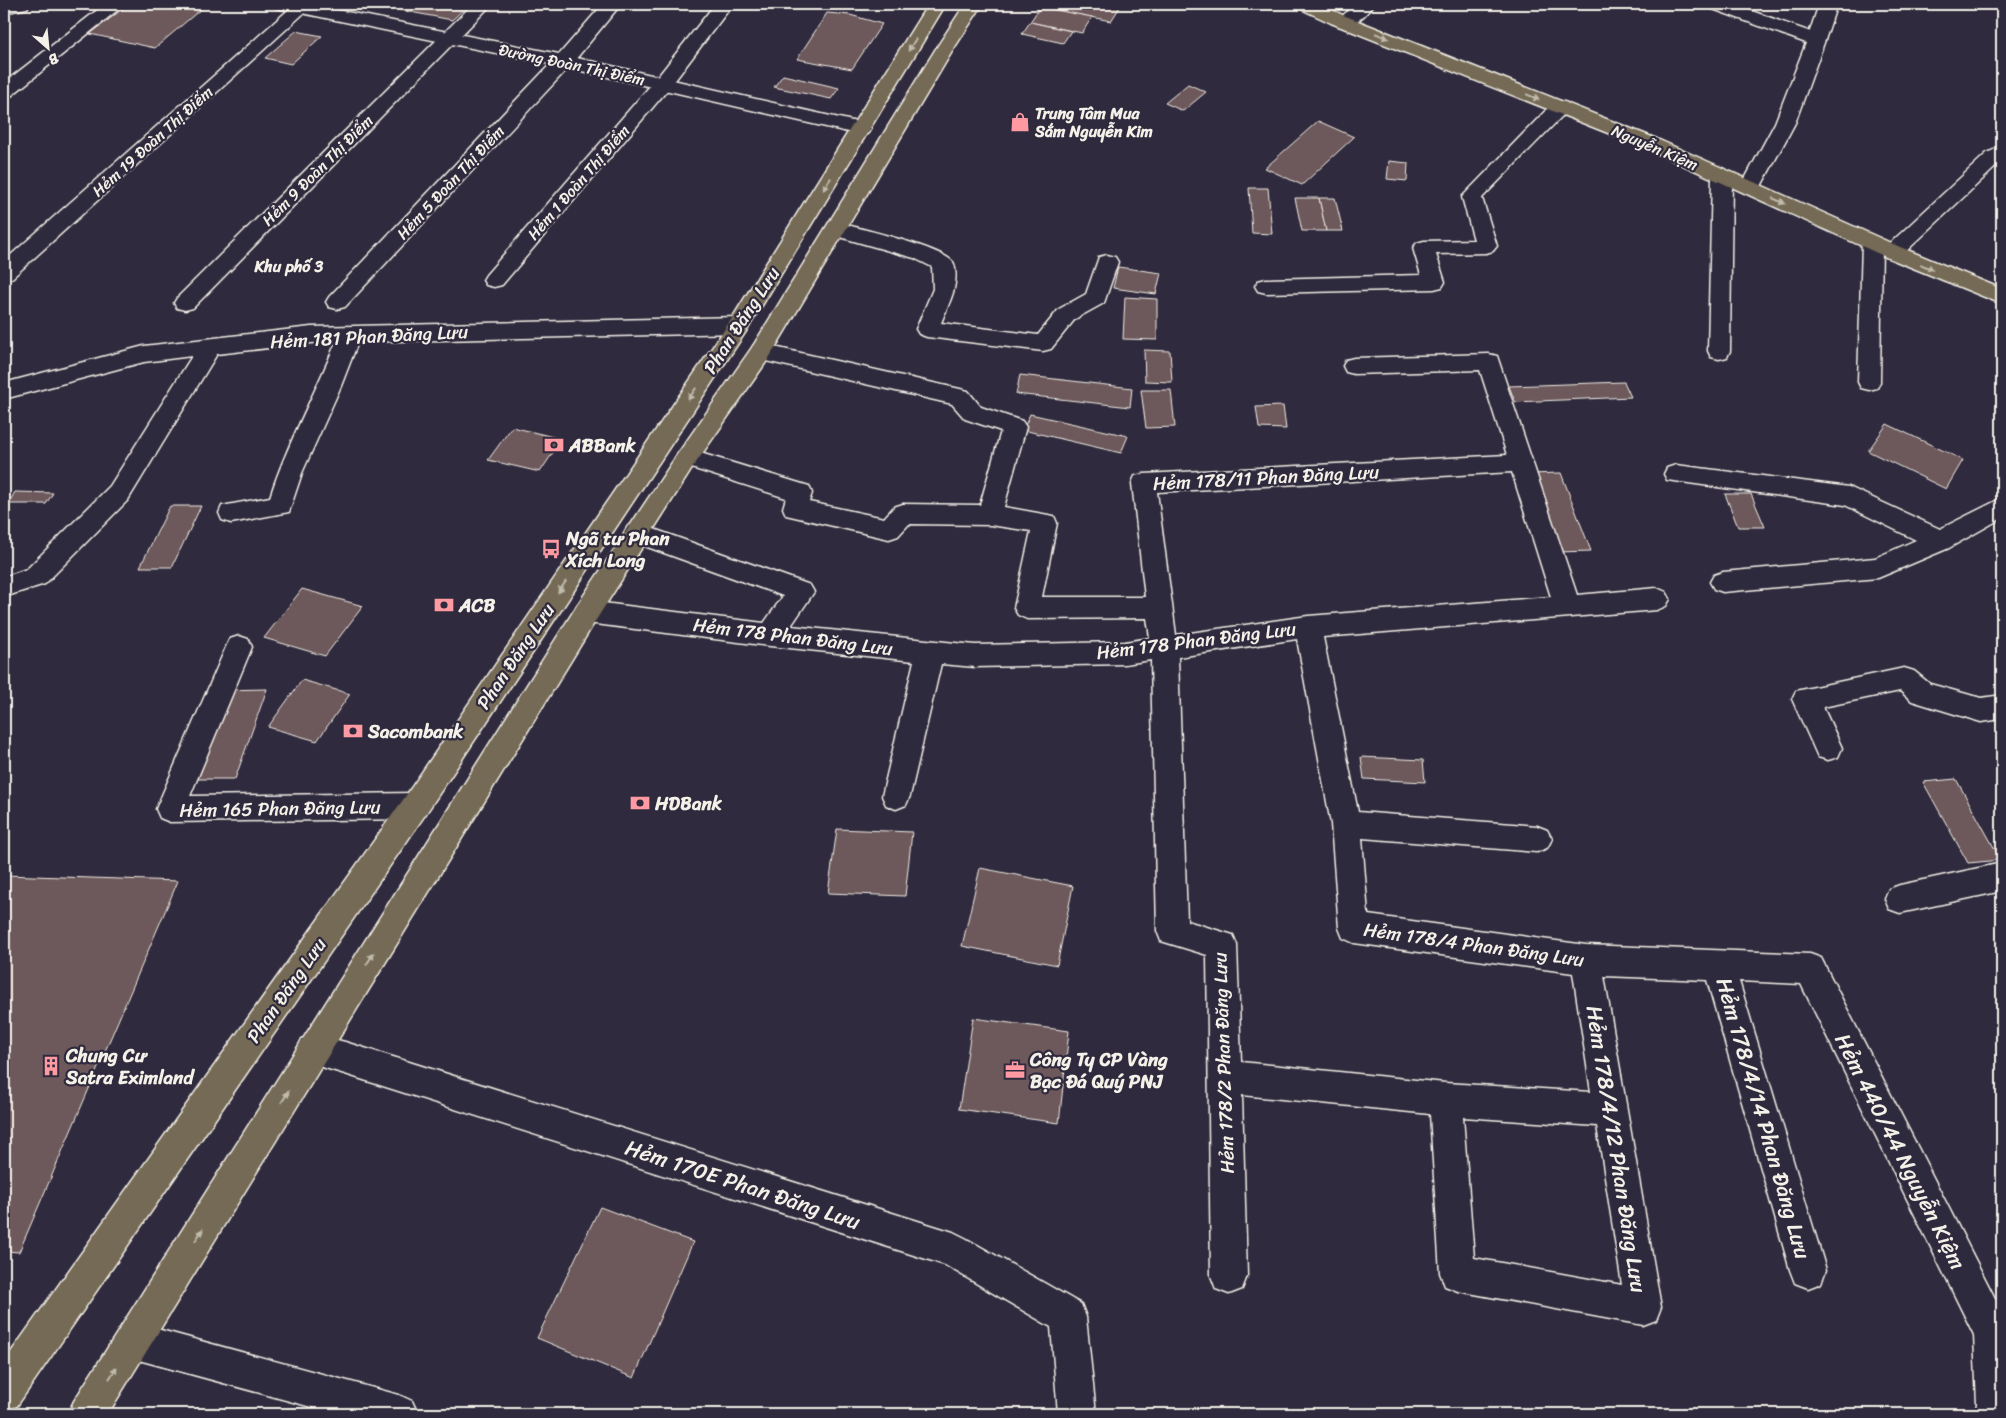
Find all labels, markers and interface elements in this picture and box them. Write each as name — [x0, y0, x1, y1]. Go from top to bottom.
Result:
north arrow — [22, 22, 72, 72]
one-way arrow — [1374, 33, 1389, 41]
street label: Đường Đoàn Thị Điểm — [496, 35, 648, 94]
one-way arrow — [907, 39, 916, 52]
text: B — [44, 46, 63, 72]
street label: Hẻm 19 Đoàn Thị Điểm — [85, 78, 220, 204]
one-way arrow — [1525, 93, 1540, 101]
place label: Trung Tâm Mua Sắm Nguyễn Kim — [1034, 99, 1153, 146]
street label: Hẻm 9 Đoàn Thị Điểm — [254, 107, 380, 233]
shop icon: Trung Tâm Mua Sắm Nguyễn Kim — [1009, 111, 1031, 133]
street label: Nguyễn Kiệm — [1607, 116, 1703, 179]
street label: Hẻm 5 Đoàn Thị Điểm — [389, 118, 512, 247]
street label: Hẻm 1 Đoàn Thị Điểm — [520, 118, 637, 247]
one-way arrow — [822, 177, 831, 190]
one-way arrow — [1772, 198, 1786, 206]
district label: Khu phố 3 — [254, 252, 324, 281]
street label: Phan Đăng Lưu — [694, 260, 789, 381]
one-way arrow — [1920, 263, 1935, 271]
street label: Hẻm 181 Phan Đăng Lưu — [269, 315, 469, 358]
one-way arrow — [687, 388, 697, 401]
place label: ABBank — [568, 429, 636, 462]
bank icon: ABBank — [543, 434, 565, 456]
street label: Hẻm 178/11 Phan Đăng Lưu — [1152, 455, 1380, 500]
place label: Ngã tư Phan Xích Long — [565, 522, 670, 577]
bus stop icon: Ngã tư Phan Xích Long — [540, 538, 562, 560]
one-way arrow — [557, 580, 567, 594]
place label: ACB — [458, 589, 496, 622]
bank icon: ACB — [433, 594, 455, 616]
street label: Phan Đăng Lưu — [467, 596, 563, 716]
street label: Hẻm 178 Phan Đăng Lưu — [691, 608, 895, 665]
street label: Hẻm 178 Phan Đăng Lưu — [1094, 612, 1298, 669]
place label: Sacombank — [367, 715, 464, 748]
bank icon: Sacombank — [342, 720, 364, 742]
place label: HDBank — [654, 787, 723, 820]
street label: Hẻm 165 Phan Đăng Lưu — [179, 790, 381, 827]
bank icon: HDBank — [629, 792, 651, 814]
street label: Hẻm 178/4 Phan Đăng Lưu — [1362, 913, 1586, 976]
street label: Phan Đăng Lưu — [238, 931, 335, 1050]
one-way arrow — [366, 952, 375, 966]
street label: Hẻm 178/2 Phan Đăng Lưu — [1203, 952, 1244, 1174]
street label: Hẻm 178/4/14 Phan Đăng Lưu — [1705, 973, 1822, 1264]
street label: Hẻm 178/4/12 Phan Đăng Lưu — [1575, 1003, 1659, 1296]
street label: Hẻm 440/44 Nguyễn Kiệm — [1824, 1026, 1977, 1277]
place label: Chung Cư Satra Eximland — [65, 1039, 195, 1094]
place label: Công Ty CP Vàng Bạc Đá Quý PNJ — [1029, 1043, 1168, 1098]
building icon: Chung Cư Satra Eximland — [40, 1055, 62, 1077]
office icon: Công Ty CP Vàng Bạc Đá Quý PNJ — [1004, 1059, 1026, 1081]
one-way arrow — [280, 1090, 289, 1104]
street label: Hẻm 170E Phan Đăng Lưu — [620, 1128, 866, 1241]
one-way arrow — [195, 1229, 204, 1242]
one-way arrow — [109, 1367, 118, 1380]

